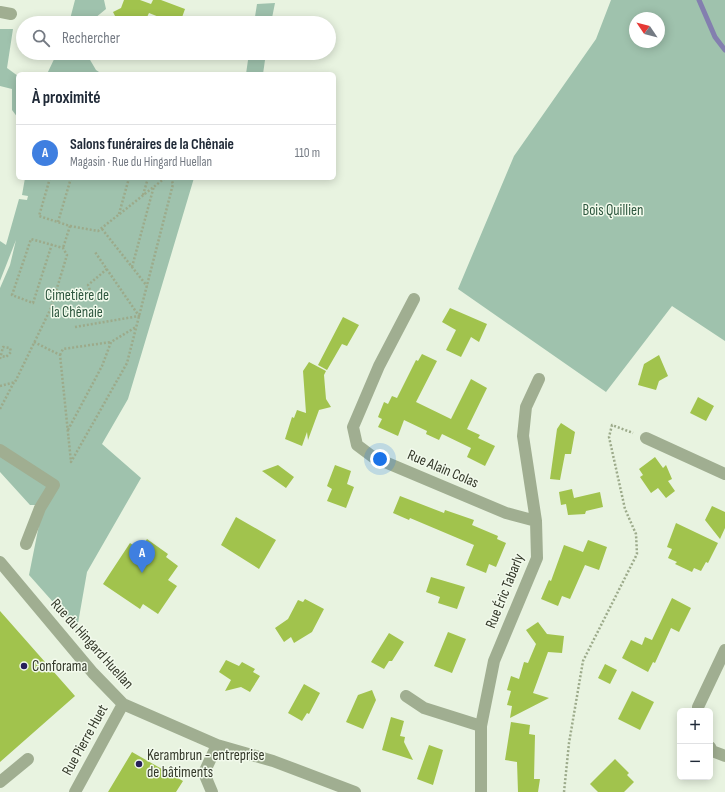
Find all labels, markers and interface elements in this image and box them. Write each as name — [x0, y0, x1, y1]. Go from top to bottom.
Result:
north arrow — [629, 12, 665, 48]
search box — [16, 16, 336, 60]
icon: search — [30, 27, 52, 49]
text: Rechercher — [62, 29, 120, 48]
text: À proximité — [32, 88, 100, 108]
text: Salons funéraires de la Chênaie — [70, 135, 234, 154]
text: A — [42, 145, 48, 161]
text: 110 m — [295, 145, 320, 161]
text: Magasin · Rue du Hingard Huellan — [70, 154, 212, 170]
park label: Bois Quillien — [582, 201, 644, 220]
park label: Cimetière de la Chênaie — [45, 286, 109, 322]
street label: Rue Alain Colas — [404, 445, 482, 493]
your location — [370, 449, 390, 469]
pin: A — [129, 540, 155, 573]
street label: Rue Éric Tabarly — [481, 551, 529, 631]
street label: Rue du Hingard Huellan — [46, 595, 138, 693]
place label: Conforama — [32, 657, 87, 676]
marker: Conforama — [19, 661, 29, 671]
street label: Rue Pierre Huet — [58, 701, 112, 779]
map controls — [677, 708, 713, 780]
button: + — [677, 708, 713, 744]
button: − — [677, 744, 713, 780]
place label: Kerambrun - entreprise de bâtiments — [147, 746, 264, 782]
marker: Kerambrun - entreprise de bâtiments — [134, 759, 144, 769]

